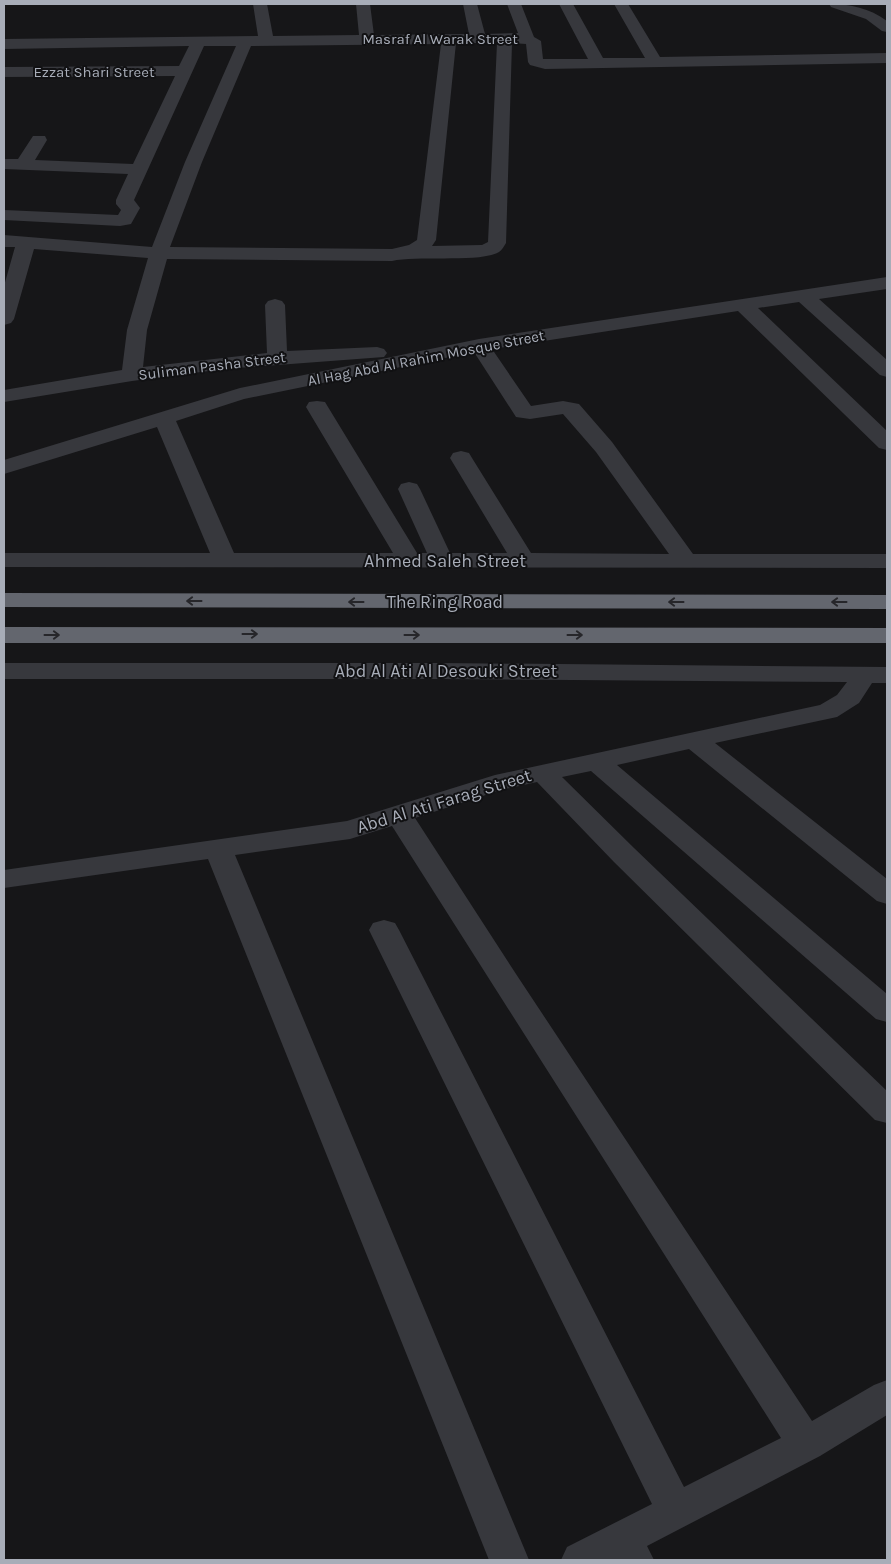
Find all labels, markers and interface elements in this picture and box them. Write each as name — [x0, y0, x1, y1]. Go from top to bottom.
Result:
street label: Masraf Al Warak Street — [362, 30, 518, 48]
street label: Ezzat Shari Street — [33, 63, 155, 81]
street label: Al Hag Abd Al Rahim Mosque Street — [306, 326, 546, 390]
street label: Suliman Pasha Street — [137, 348, 287, 384]
street label: Ahmed Saleh Street — [364, 550, 526, 572]
street label: The Ring Road — [387, 591, 503, 613]
one-way arrow — [186, 596, 202, 606]
one-way arrow — [348, 597, 364, 607]
one-way arrow — [668, 597, 684, 607]
one-way arrow — [831, 597, 847, 607]
one-way arrow — [242, 629, 258, 639]
one-way arrow — [44, 630, 60, 640]
one-way arrow — [404, 630, 420, 640]
one-way arrow — [566, 630, 583, 640]
street label: Abd Al Ati Al Desouki Street — [335, 660, 557, 682]
street label: Abd Al Ati Farag Street — [354, 764, 534, 838]

